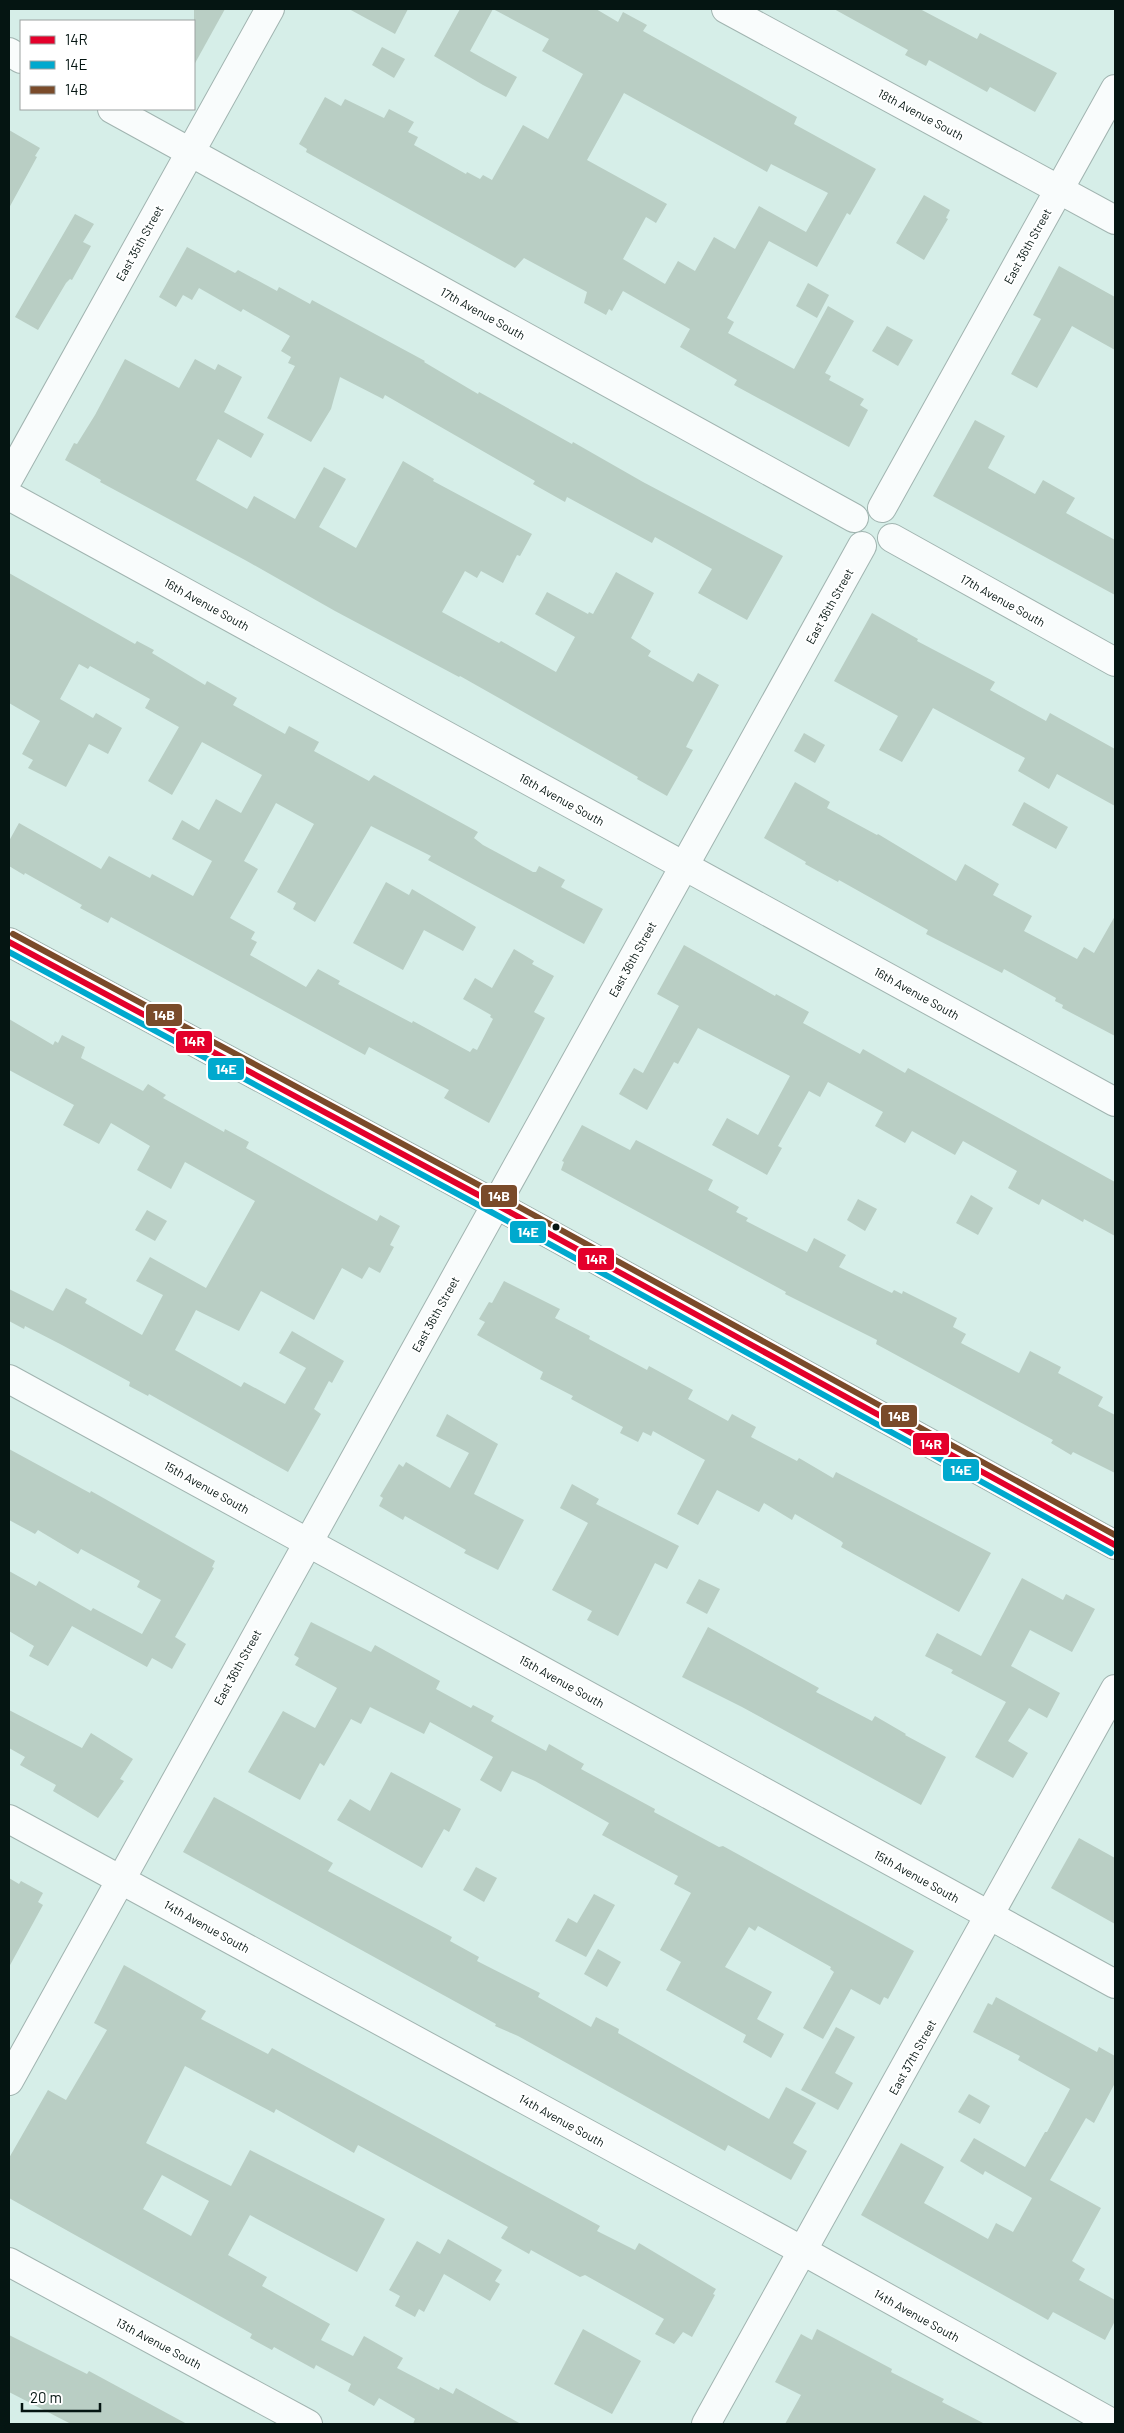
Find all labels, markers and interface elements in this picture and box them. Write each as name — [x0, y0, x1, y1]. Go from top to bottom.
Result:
legend — [20, 20, 195, 110]
text: 14R — [65, 30, 88, 48]
text: 14E — [65, 55, 88, 73]
text: 14B — [65, 80, 88, 98]
street label: 18th Avenue South — [876, 86, 966, 142]
street label: East 35th Street — [112, 203, 166, 283]
street label: East 36th Street — [1000, 206, 1054, 286]
street label: 17th Avenue South — [438, 284, 528, 342]
street label: East 36th Street — [802, 566, 856, 646]
street label: 17th Avenue South — [958, 571, 1048, 629]
street label: 16th Avenue South — [162, 575, 252, 633]
street label: 16th Avenue South — [517, 770, 607, 828]
street label: East 36th Street — [605, 919, 659, 999]
street label: 16th Avenue South — [872, 964, 962, 1022]
line badge: 14B — [145, 1003, 183, 1027]
text: 14B — [153, 1006, 175, 1023]
line badge: 14R — [175, 1030, 213, 1054]
text: 14R — [183, 1032, 205, 1049]
line badge: 14E — [207, 1057, 245, 1081]
text: 14E — [215, 1060, 237, 1077]
line badge: 14B — [480, 1184, 518, 1208]
text: 14B — [488, 1187, 510, 1204]
line badge: 14E — [509, 1220, 547, 1244]
unlabelled marker — [551, 1222, 561, 1232]
text: 14E — [517, 1223, 539, 1240]
line badge: 14R — [577, 1247, 615, 1271]
text: 14R — [585, 1250, 607, 1267]
street label: East 36th Street — [408, 1274, 462, 1354]
line badge: 14B — [880, 1404, 918, 1428]
text: 14B — [888, 1407, 910, 1424]
line badge: 14R — [912, 1432, 950, 1456]
text: 14R — [920, 1435, 942, 1452]
street label: 15th Avenue South — [162, 1458, 252, 1516]
line badge: 14E — [942, 1458, 980, 1482]
text: 14E — [950, 1461, 972, 1478]
street label: East 36th Street — [210, 1627, 264, 1707]
street label: 15th Avenue South — [517, 1652, 607, 1710]
street label: 15th Avenue South — [872, 1847, 962, 1905]
street label: 14th Avenue South — [162, 1897, 252, 1955]
street label: East 37th Street — [886, 2017, 938, 2097]
street label: 14th Avenue South — [517, 2091, 607, 2149]
street label: 14th Avenue South — [872, 2286, 962, 2344]
street label: 13th Avenue South — [114, 2315, 204, 2371]
scale bar — [22, 2380, 100, 2412]
text: 20 m — [30, 2388, 62, 2406]

